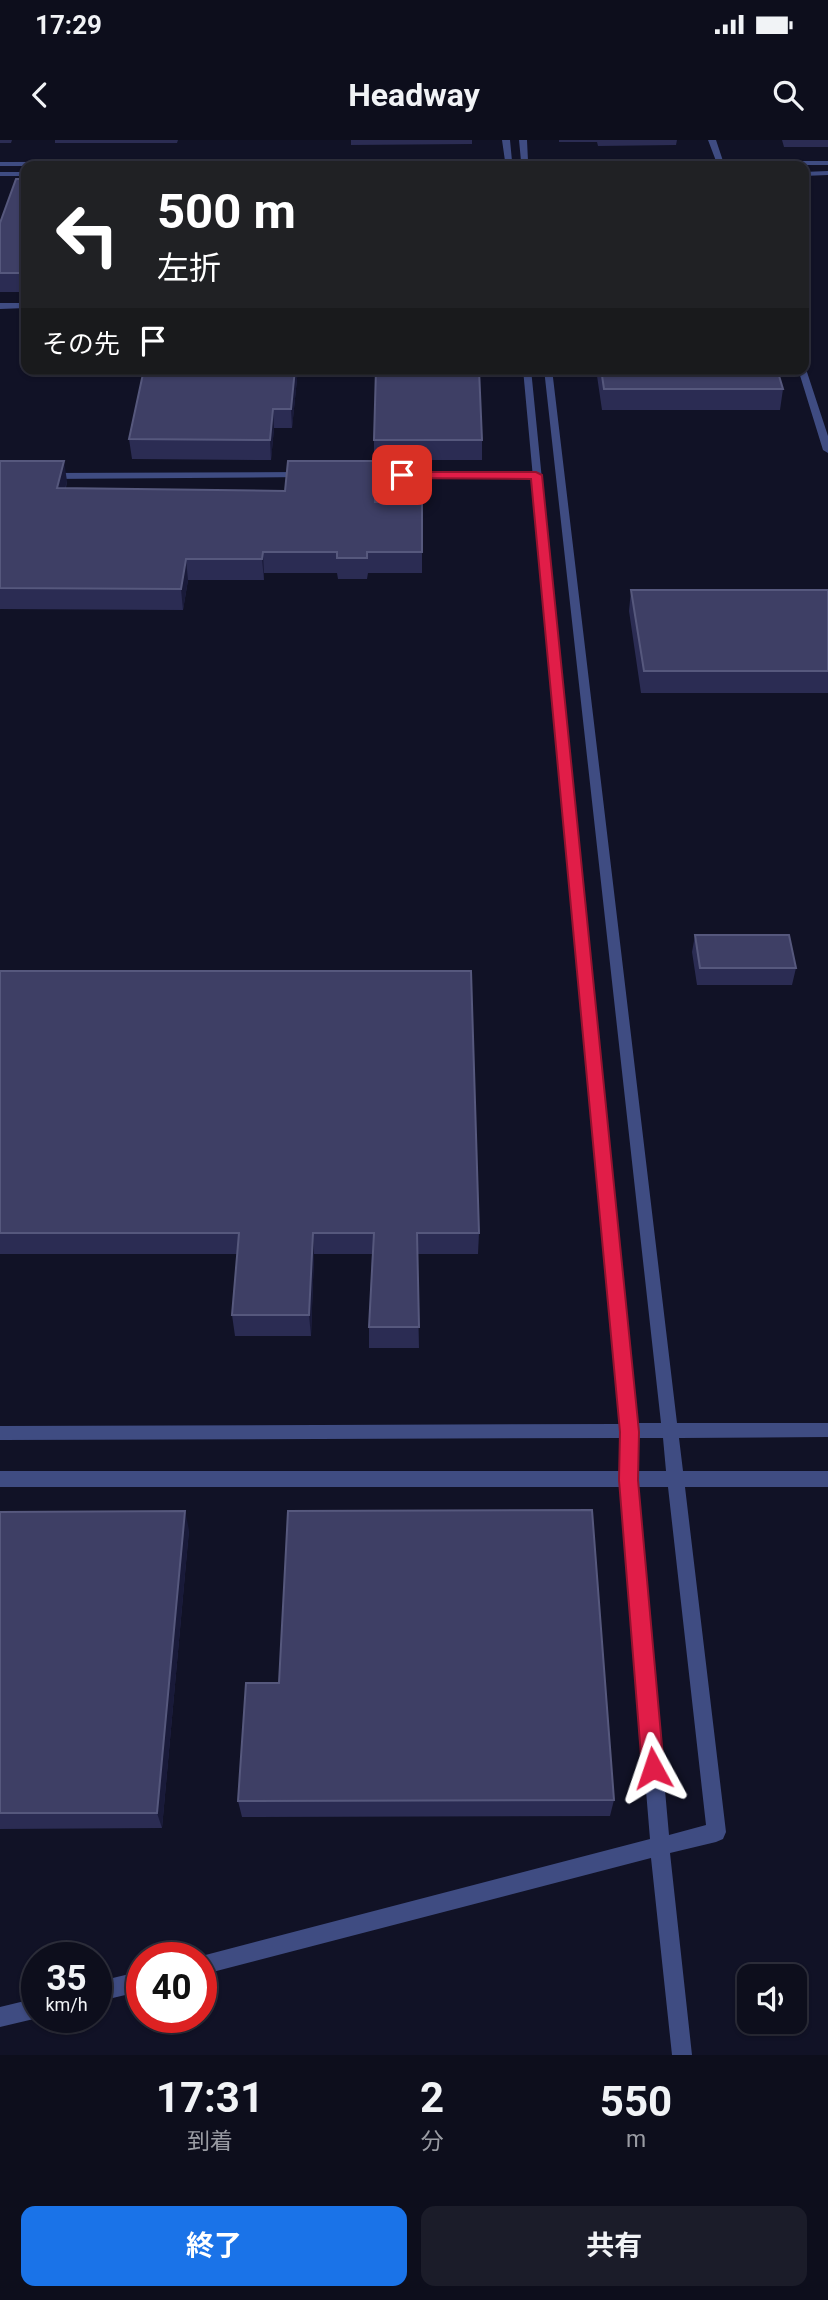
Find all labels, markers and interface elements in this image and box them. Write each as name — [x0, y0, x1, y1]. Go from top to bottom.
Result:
text: 17:29 — [35, 10, 102, 40]
icon: back — [21, 76, 59, 114]
text: Headway — [348, 76, 480, 114]
icon: search — [769, 76, 807, 114]
text: 500 m — [157, 183, 296, 240]
icon: left — [42, 189, 133, 280]
text: 左折 — [157, 249, 221, 287]
icon: arrive — [134, 322, 172, 360]
text: その先 — [42, 329, 120, 359]
pin — [372, 445, 432, 505]
icon: arrive — [383, 456, 421, 494]
position arrow — [616, 1731, 690, 1805]
speed limit sign: 40 — [126, 1942, 217, 2033]
text: 35 — [46, 1958, 87, 1999]
map controls — [737, 1964, 807, 2034]
button: sound — [737, 1964, 807, 2034]
text: km/h — [45, 1994, 88, 2015]
text: 17:31 — [156, 2073, 264, 2122]
text: 2 — [420, 2073, 444, 2122]
text: 550 — [600, 2077, 672, 2126]
text: m — [626, 2126, 646, 2153]
text: 到着 — [187, 2128, 233, 2155]
text: 分 — [420, 2128, 443, 2155]
button: 終了 — [21, 2206, 407, 2286]
button: 共有 — [421, 2206, 807, 2286]

